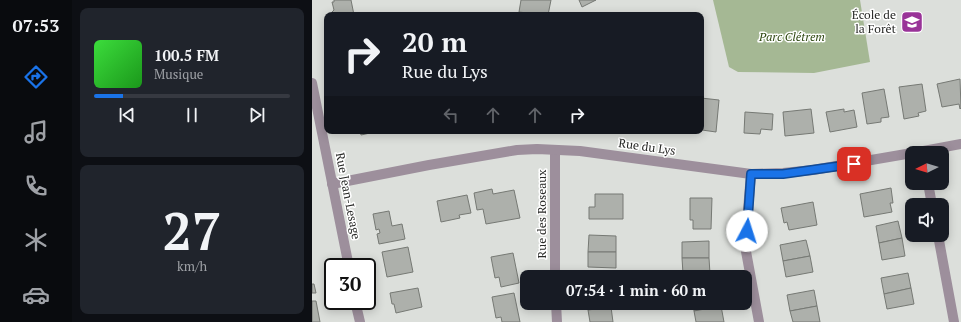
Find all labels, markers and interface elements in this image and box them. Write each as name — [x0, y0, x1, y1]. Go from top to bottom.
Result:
place label: École de la Forêt — [852, 7, 897, 36]
school or university icon: École de la Forêt — [899, 9, 925, 35]
text: 07:53 — [13, 13, 59, 37]
text: 20 m — [402, 23, 467, 60]
icon: right — [336, 28, 388, 80]
park label: Parc Clétrem — [758, 29, 825, 44]
text: 100.5 FM — [154, 45, 219, 65]
text: Rue du Lys — [402, 59, 488, 83]
icon: directions — [22, 63, 50, 91]
text: Musique — [154, 65, 203, 83]
icon: previous — [116, 104, 138, 126]
icon: pause — [181, 104, 203, 126]
icon: next — [246, 104, 268, 126]
icon: left — [440, 104, 462, 126]
icon: ahead — [482, 104, 504, 126]
icon: ahead — [524, 104, 546, 126]
icon: right — [566, 104, 588, 126]
icon: music — [22, 118, 50, 146]
street label: Rue du Lys — [618, 135, 676, 158]
north arrow — [905, 146, 949, 190]
map controls — [905, 146, 949, 242]
pin — [837, 147, 871, 181]
street label: Rue Jean-Lesage — [333, 151, 364, 241]
icon: arrive — [843, 153, 865, 175]
street label: Rue des Roseaux — [534, 169, 549, 258]
icon: phone — [22, 172, 50, 200]
text: 27 — [163, 196, 221, 265]
button: sound — [905, 198, 949, 242]
position arrow — [726, 210, 768, 252]
icon: climate — [22, 226, 50, 254]
text: km/h — [177, 257, 207, 275]
speed limit sign: 30 — [324, 258, 376, 310]
text: 07:54 · 1 min · 60 m — [566, 280, 706, 300]
icon: car — [22, 281, 50, 309]

